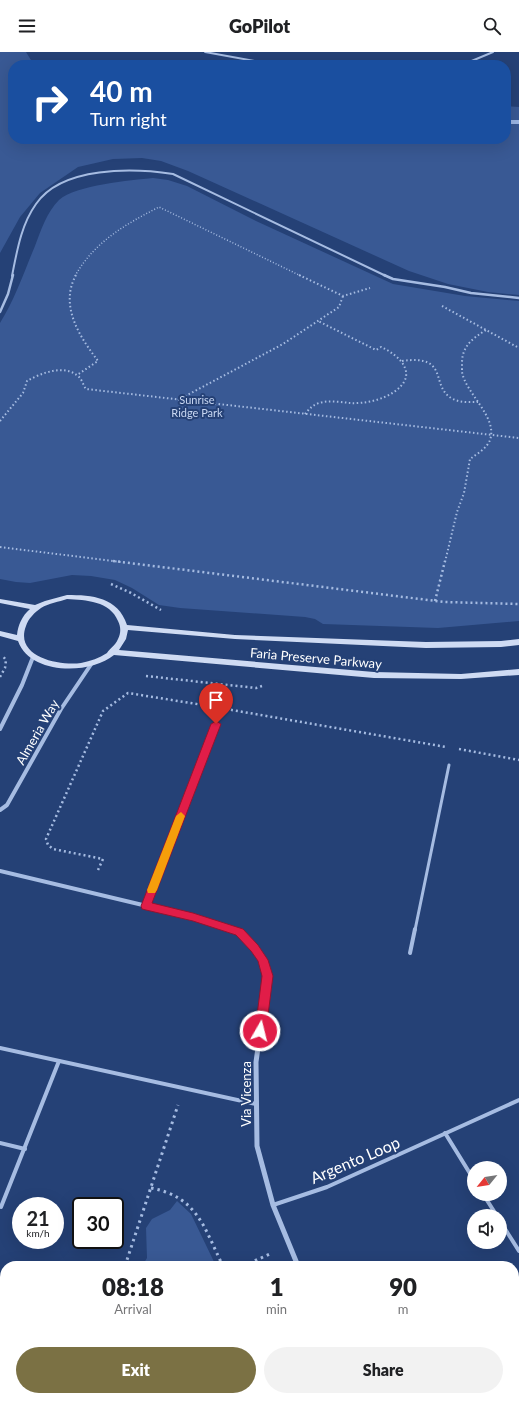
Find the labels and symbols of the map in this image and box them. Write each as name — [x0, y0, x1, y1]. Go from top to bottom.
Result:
park label: Sunrise Ridge Park — [171, 393, 223, 419]
street label: Faria Preserve Parkway — [250, 644, 383, 672]
pin — [199, 683, 233, 724]
street label: Almeria Way — [12, 696, 62, 767]
position arrow — [239, 1010, 281, 1052]
street label: Via Vicenza — [238, 1061, 254, 1127]
street label: Argento Loop — [307, 1132, 402, 1187]
north arrow — [467, 1161, 507, 1201]
speed limit sign: 30 — [72, 1197, 124, 1249]

